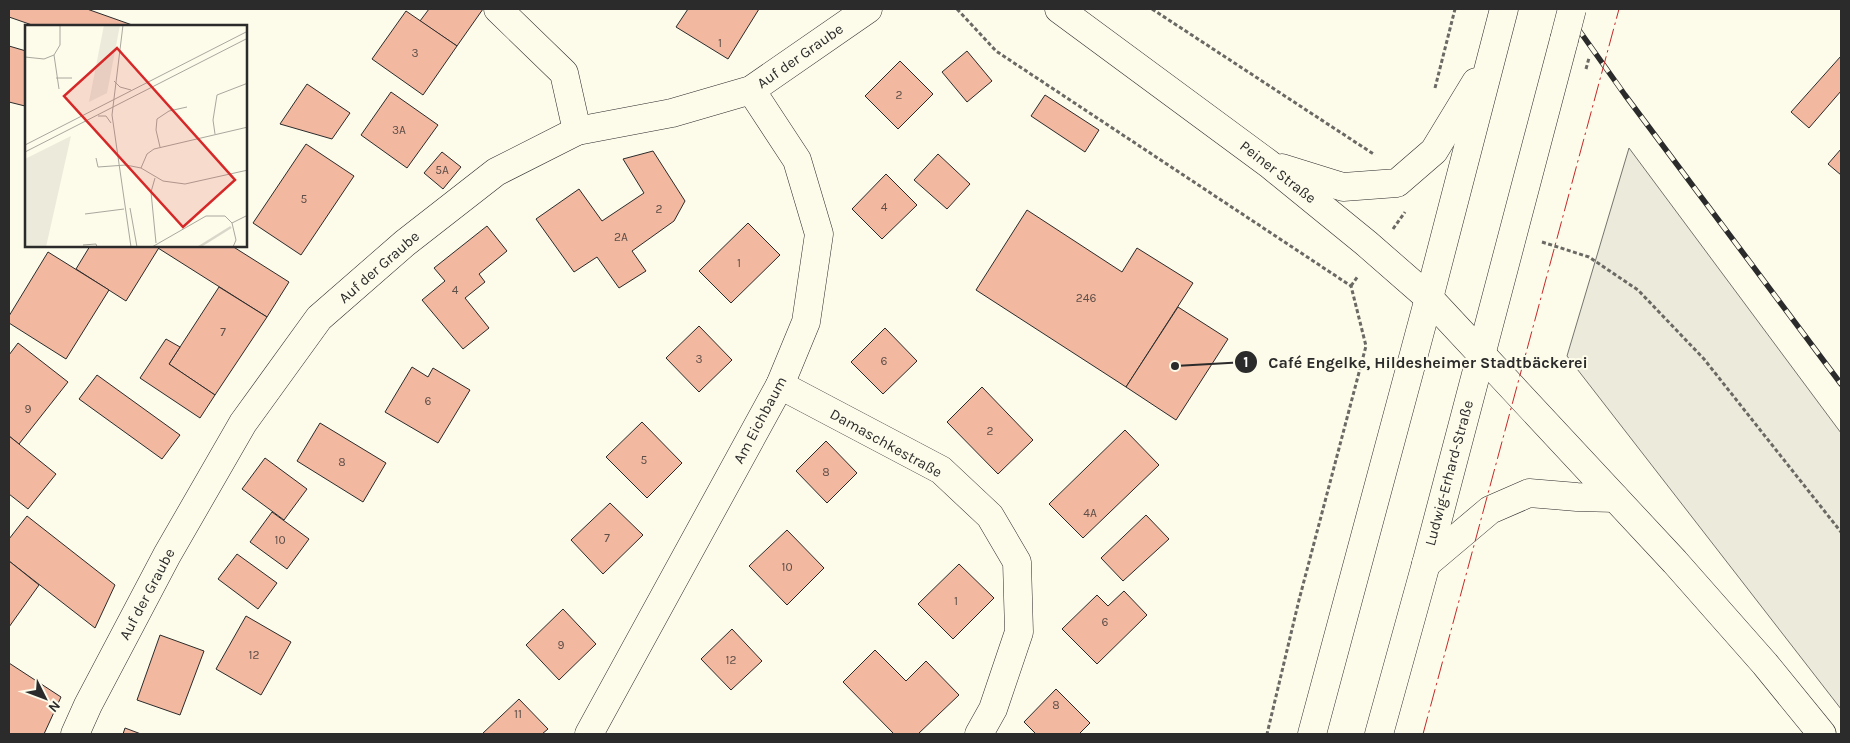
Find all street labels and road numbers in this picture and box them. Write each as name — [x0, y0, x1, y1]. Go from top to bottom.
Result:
street label: Auf der Graube — [753, 20, 847, 92]
street label: Peiner Straße — [1236, 137, 1320, 207]
street label: Auf der Graube — [335, 227, 423, 307]
street label: Am Eichbaum — [729, 373, 791, 467]
street label: Ludwig-Erhard-Straße — [1421, 398, 1477, 548]
street label: Damaschkestraße — [827, 405, 945, 481]
street label: Auf der Graube — [115, 545, 179, 643]

